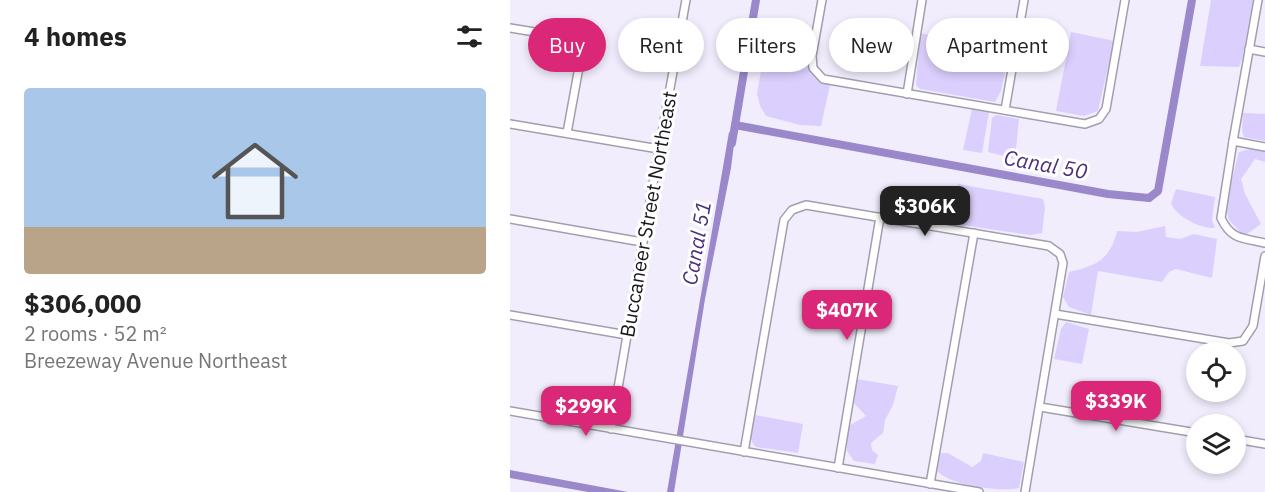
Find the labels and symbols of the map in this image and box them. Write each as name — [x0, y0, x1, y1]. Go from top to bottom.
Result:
street label: Buccaneer Street Northeast — [613, 89, 683, 339]
water label: Canal 50 — [1002, 143, 1090, 185]
pin: $306K — [883, 186, 967, 237]
water label: Canal 51 — [675, 199, 717, 287]
pin: $407K — [805, 290, 889, 341]
pin: $339K — [1074, 381, 1158, 432]
pin: $299K — [544, 386, 628, 437]

